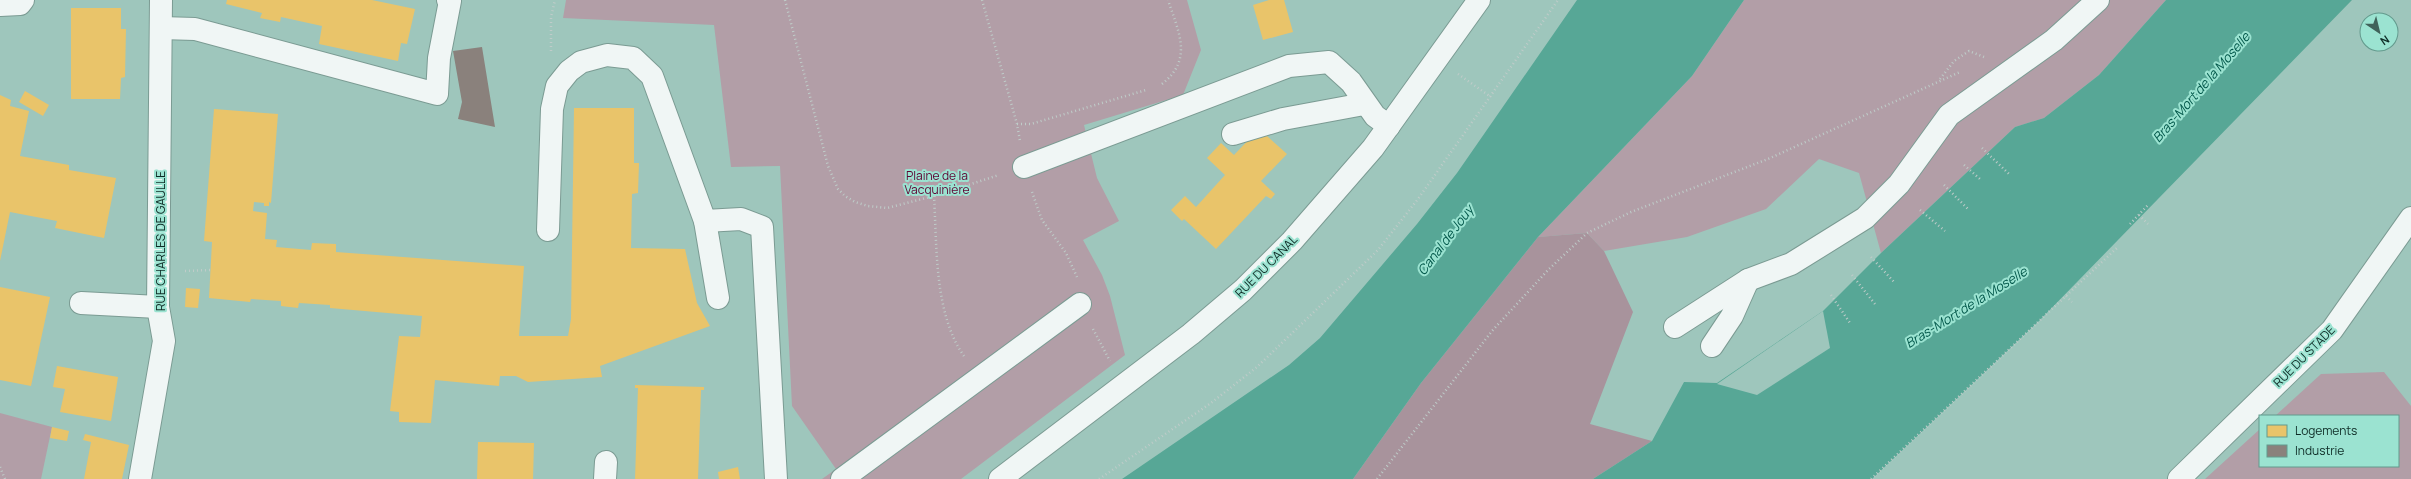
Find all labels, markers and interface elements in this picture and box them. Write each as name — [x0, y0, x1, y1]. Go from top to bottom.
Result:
north arrow — [2359, 12, 2399, 52]
water label: Bras-Mort de la Moselle — [2148, 27, 2255, 146]
text: N — [2377, 32, 2393, 49]
park label: Plaine de la Vacquinière — [904, 167, 970, 198]
street label: RUE CHARLES DE GAULLE — [152, 171, 169, 311]
water label: Canal de Jouy — [1413, 200, 1479, 279]
street label: RUE DU CANAL — [1231, 231, 1301, 301]
water label: Bras-Mort de la Moselle — [1902, 261, 2031, 352]
street label: RUE DU STADE — [2269, 321, 2339, 391]
legend — [2259, 415, 2399, 467]
text: Logements — [2295, 422, 2357, 439]
text: Industrie — [2295, 442, 2344, 459]

